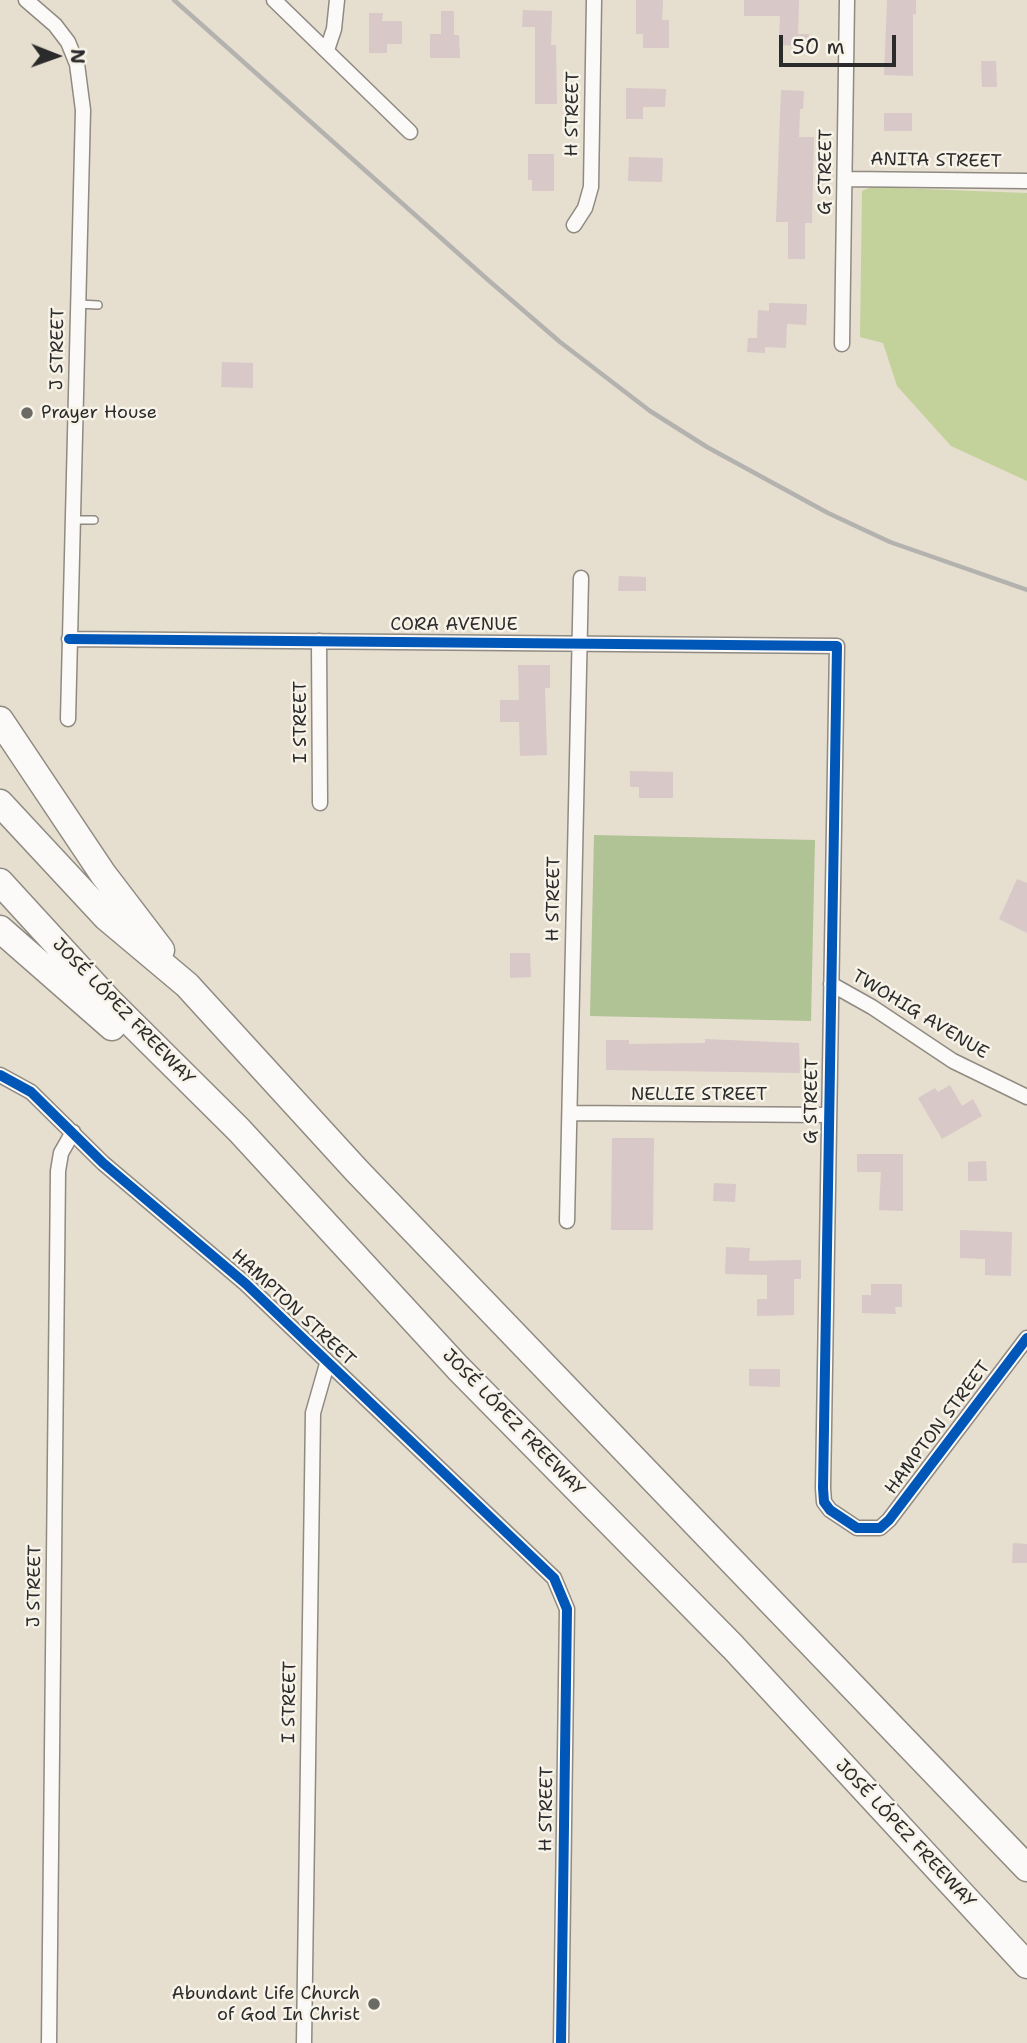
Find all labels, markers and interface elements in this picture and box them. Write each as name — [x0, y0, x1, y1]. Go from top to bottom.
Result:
north arrow — [21, 21, 91, 91]
scale bar — [782, 21, 899, 65]
text: 50 m — [792, 33, 845, 61]
text: N — [65, 49, 90, 64]
street label: H STREET — [561, 71, 585, 157]
street label: G STREET — [814, 129, 838, 215]
street label: ANITA STREET — [870, 149, 1002, 173]
street label: J STREET — [46, 307, 70, 391]
place label: Prayer House — [41, 402, 157, 424]
marker: Prayer House — [19, 405, 35, 421]
street label: CORA AVENUE — [390, 614, 518, 636]
street label: I STREET — [290, 681, 312, 763]
street label: H STREET — [542, 856, 566, 942]
street label: JOSÉ LÓPEZ FREEWAY — [47, 934, 199, 1090]
street label: TWOHIG AVENUE — [848, 966, 992, 1064]
street label: G STREET — [800, 1058, 824, 1144]
street label: NELLIE STREET — [631, 1084, 767, 1106]
street label: HAMPTON STREET — [227, 1245, 359, 1371]
street label: JOSÉ LÓPEZ FREEWAY — [437, 1345, 589, 1501]
street label: HAMPTON STREET — [881, 1357, 995, 1499]
street label: J STREET — [23, 1544, 47, 1628]
street label: I STREET — [278, 1661, 302, 1743]
street label: JOSÉ LÓPEZ FREEWAY — [830, 1755, 980, 1913]
street label: H STREET — [535, 1766, 559, 1852]
place label: Abundant Life Church of God In Christ — [172, 1983, 360, 2025]
marker: Abundant Life Church of God In Christ — [366, 1996, 382, 2012]

